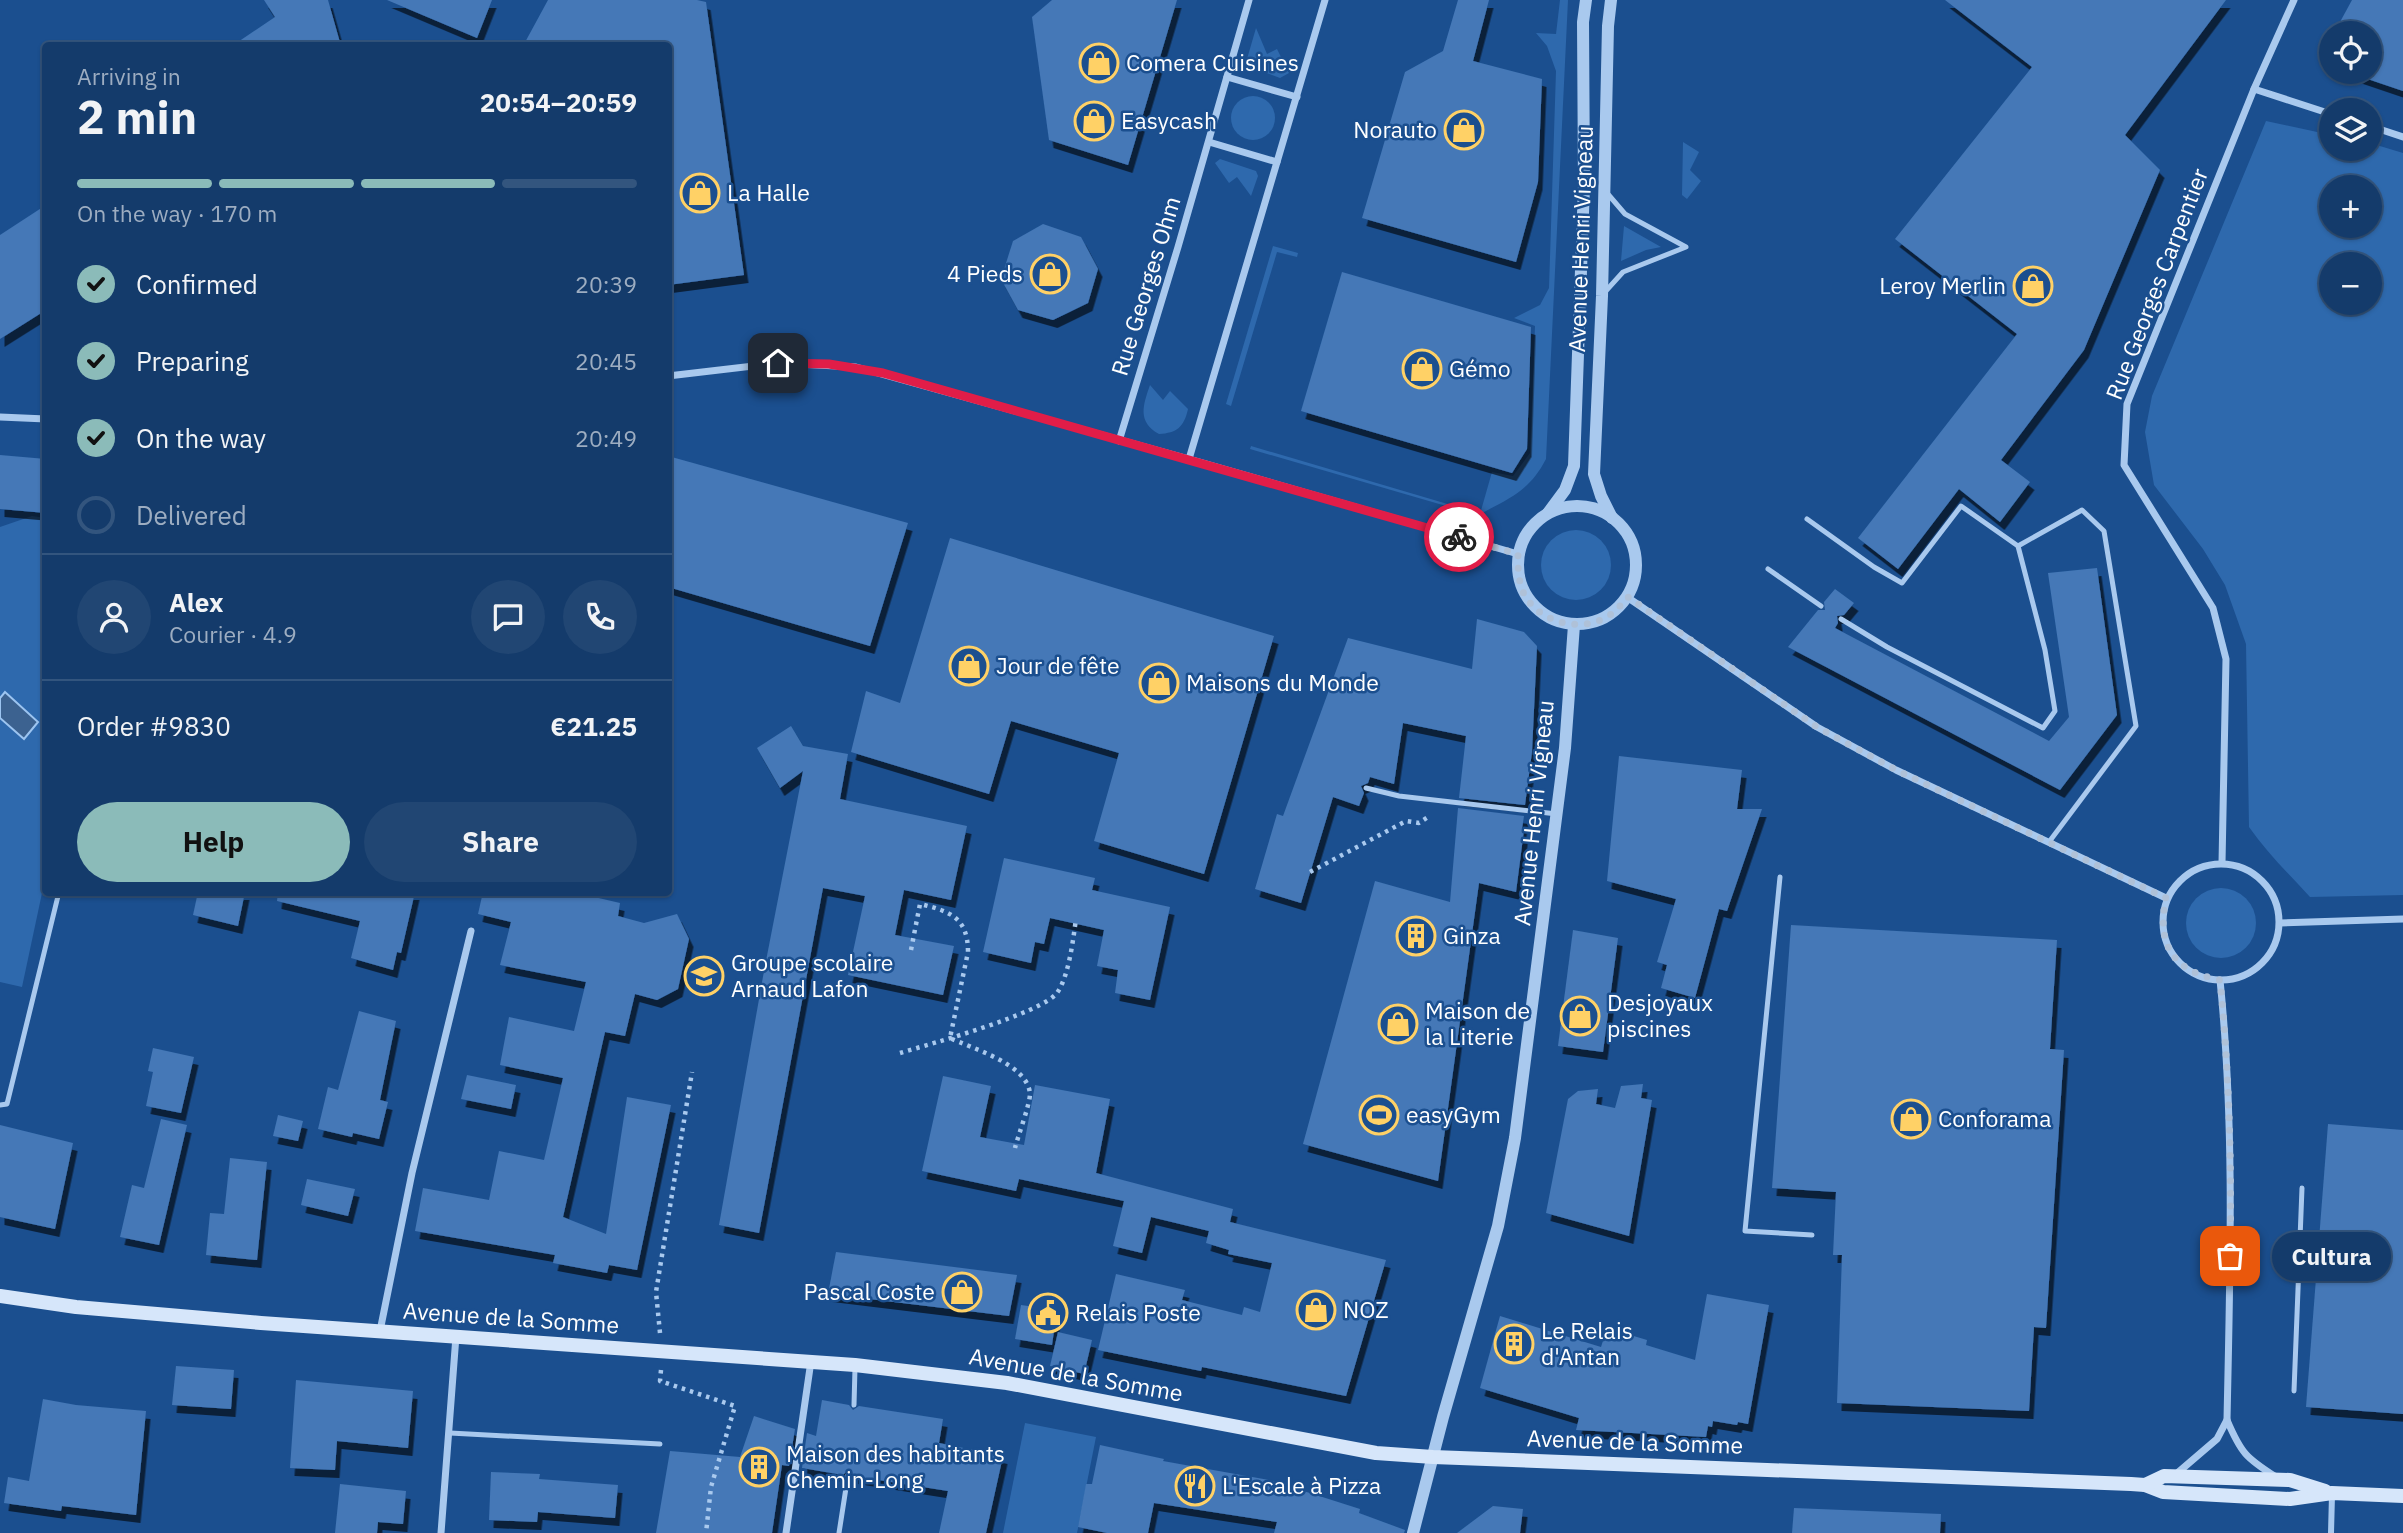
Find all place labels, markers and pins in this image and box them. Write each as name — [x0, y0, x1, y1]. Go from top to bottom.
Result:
shop icon: Comera Cuisines — [1078, 42, 1120, 84]
place label: Comera Cuisines — [1126, 47, 1299, 77]
shop icon: Easycash — [1073, 100, 1115, 142]
place label: Easycash — [1121, 105, 1217, 135]
shop icon: Norauto — [1443, 109, 1485, 151]
place label: Norauto — [1353, 114, 1437, 144]
shop icon: La Halle — [679, 172, 721, 214]
place label: La Halle — [727, 177, 810, 207]
shop icon: 4 Pieds — [1029, 253, 1071, 295]
place label: 4 Pieds — [947, 258, 1023, 288]
shop icon: Leroy Merlin — [2012, 265, 2054, 307]
place label: Leroy Merlin — [1879, 270, 2006, 300]
pin — [748, 333, 808, 393]
shop icon: Gémo — [1401, 348, 1443, 390]
place label: Gémo — [1449, 353, 1511, 383]
shop icon: Jour de fête — [948, 645, 990, 687]
place label: Jour de fête — [996, 650, 1120, 680]
shop icon: Maisons du Monde — [1138, 662, 1180, 704]
place label: Maisons du Monde — [1186, 667, 1379, 697]
building icon: Ginza — [1395, 915, 1437, 957]
place label: Ginza — [1443, 920, 1501, 950]
place label: Groupe scolaire Arnaud Lafon — [731, 947, 893, 1003]
school or university icon: Groupe scolaire Arnaud Lafon — [683, 955, 725, 997]
place label: Desjoyaux piscines — [1607, 987, 1713, 1043]
place label: Maison de la Literie — [1425, 995, 1530, 1051]
shop icon: Desjoyaux piscines — [1559, 995, 1601, 1037]
shop icon: Maison de la Literie — [1377, 1003, 1419, 1045]
sports icon: easyGym — [1358, 1094, 1400, 1136]
shop icon: Conforama — [1890, 1098, 1932, 1140]
place label: easyGym — [1406, 1099, 1501, 1129]
place label: Conforama — [1938, 1103, 2051, 1133]
pin — [2200, 1226, 2260, 1286]
callout: Cultura — [2272, 1232, 2391, 1280]
shop icon: Pascal Coste — [941, 1271, 983, 1313]
place label: Pascal Coste — [803, 1276, 935, 1306]
shop icon: NOZ — [1295, 1289, 1337, 1331]
public building icon: Relais Poste — [1027, 1292, 1069, 1334]
place label: NOZ — [1343, 1294, 1389, 1324]
place label: Relais Poste — [1075, 1297, 1201, 1327]
place label: Le Relais d'Antan — [1541, 1315, 1633, 1371]
building icon: Le Relais d'Antan — [1493, 1323, 1535, 1365]
place label: Maison des habitants Chemin-Long — [786, 1438, 1005, 1494]
building icon: Maison des habitants Chemin-Long — [738, 1446, 780, 1488]
restaurant icon: L'Escale à Pizza — [1174, 1465, 1216, 1507]
place label: L'Escale à Pizza — [1222, 1470, 1381, 1500]

